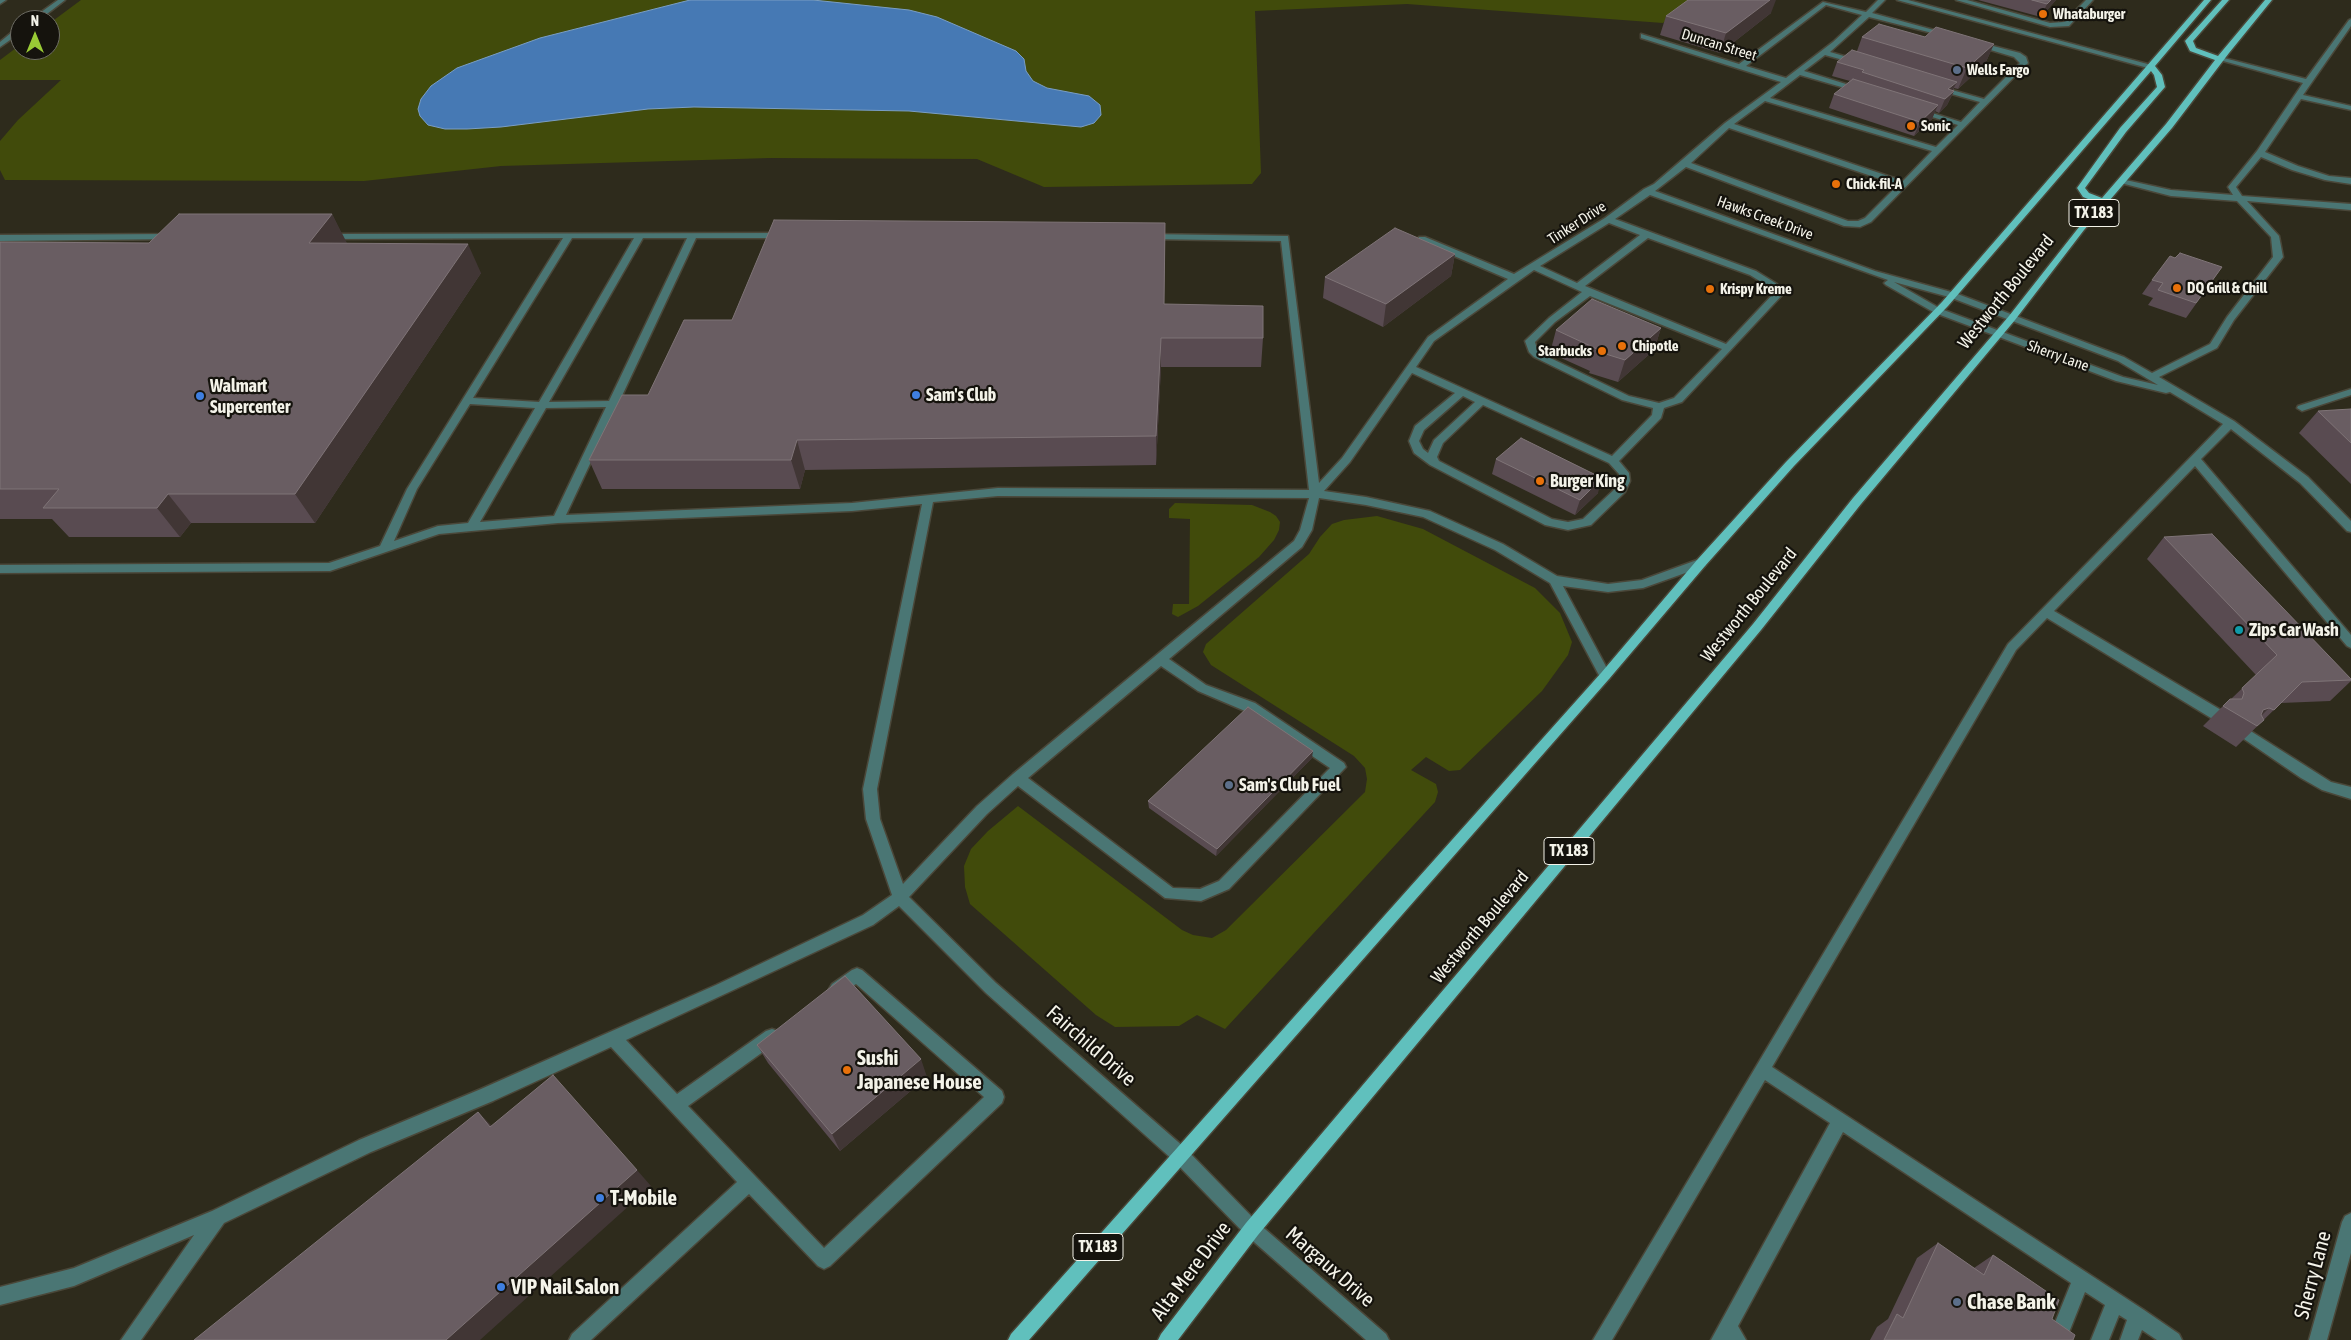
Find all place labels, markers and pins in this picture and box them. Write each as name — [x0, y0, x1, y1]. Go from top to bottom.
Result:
place label: Whataburger — [2053, 5, 2125, 23]
marker: Whataburger — [2037, 8, 2049, 20]
place label: Wells Fargo — [1967, 61, 2029, 79]
marker: Wells Fargo — [1951, 64, 1963, 76]
place label: Sonic — [1921, 117, 1951, 135]
marker: Sonic — [1905, 120, 1917, 132]
place label: Chick-fil-A — [1846, 175, 1902, 193]
marker: Chick-fil-A — [1830, 178, 1842, 190]
place label: DQ Grill & Chill — [2187, 279, 2267, 297]
place label: Krispy Kreme — [1720, 280, 1792, 298]
marker: DQ Grill & Chill — [2171, 282, 2183, 294]
marker: Krispy Kreme — [1704, 283, 1716, 295]
place label: Chipotle — [1632, 337, 1679, 355]
marker: Chipotle — [1616, 340, 1628, 352]
place label: Starbucks — [1538, 342, 1592, 360]
marker: Starbucks — [1596, 345, 1608, 357]
place label: Walmart Supercenter — [210, 375, 290, 418]
place label: Sam's Club — [926, 384, 996, 406]
marker: Sam's Club — [910, 389, 922, 401]
marker: Walmart Supercenter — [194, 390, 206, 402]
place label: Burger King — [1550, 470, 1625, 492]
marker: Burger King — [1534, 475, 1546, 487]
place label: Zips Car Wash — [2249, 619, 2339, 641]
marker: Zips Car Wash — [2233, 624, 2245, 636]
place label: Sam's Club Fuel — [1239, 774, 1341, 796]
marker: Sam's Club Fuel — [1223, 779, 1235, 791]
place label: Sushi Japanese House — [857, 1045, 982, 1095]
marker: Sushi Japanese House — [841, 1064, 853, 1076]
place label: T-Mobile — [610, 1185, 677, 1211]
marker: T-Mobile — [594, 1192, 606, 1204]
place label: VIP Nail Salon — [511, 1274, 619, 1300]
marker: VIP Nail Salon — [495, 1281, 507, 1293]
place label: Chase Bank — [1967, 1289, 2055, 1315]
marker: Chase Bank — [1951, 1296, 1963, 1308]

